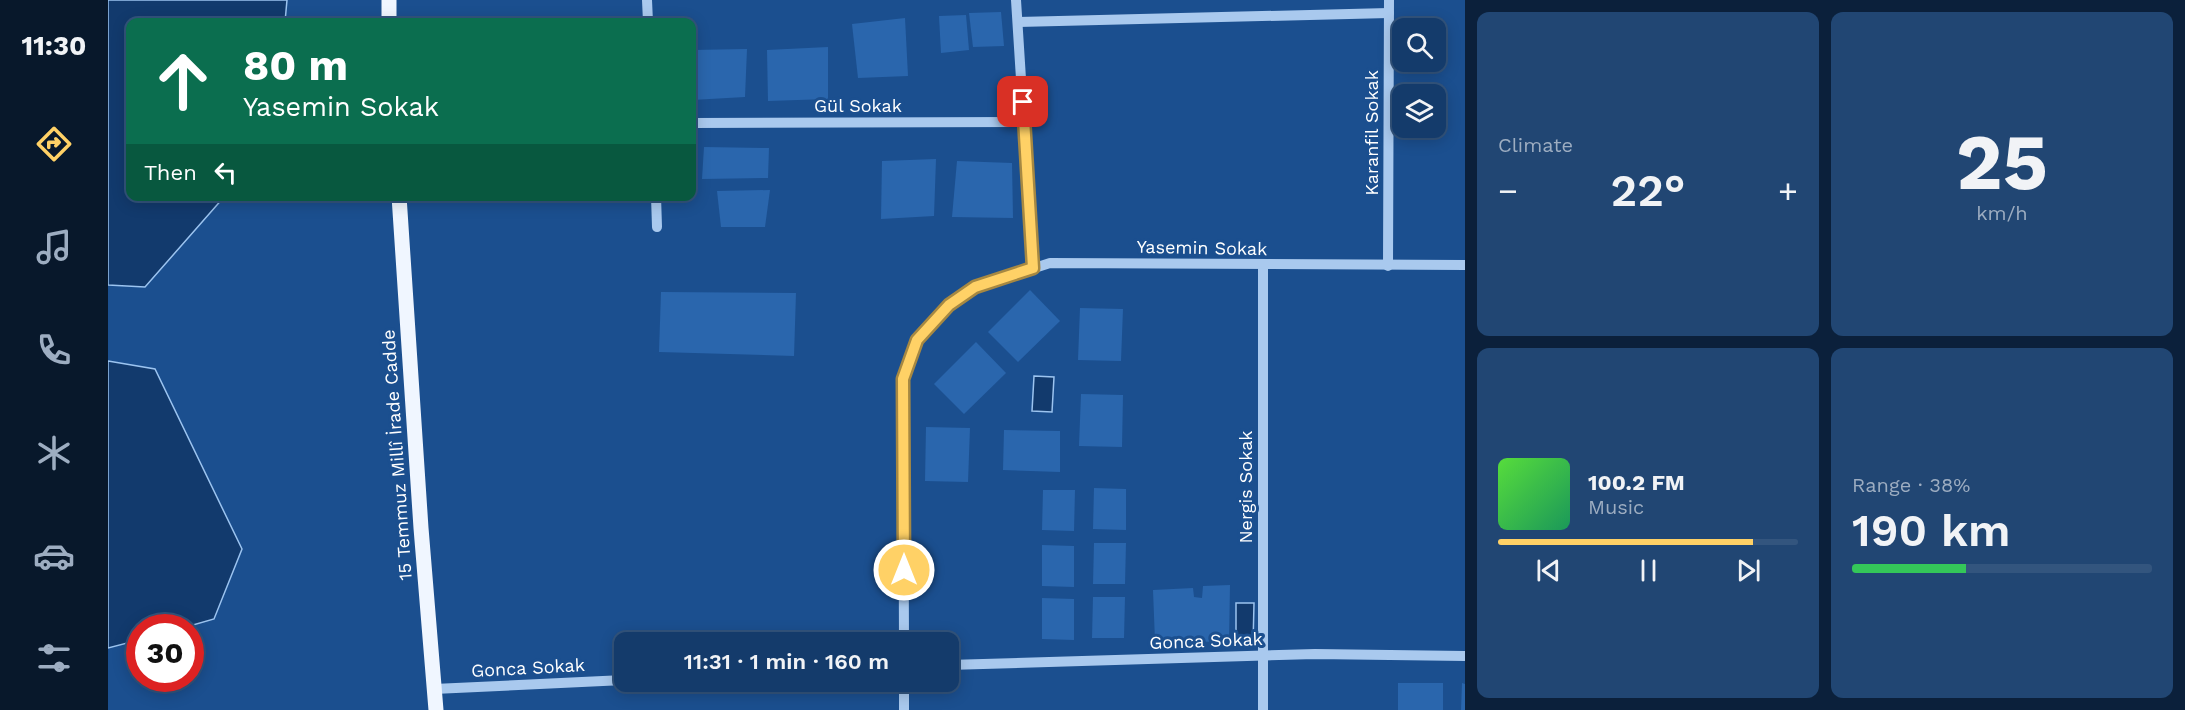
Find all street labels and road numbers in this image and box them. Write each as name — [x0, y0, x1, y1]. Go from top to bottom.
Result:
street label: Karanfil Sokak — [1361, 70, 1382, 196]
street label: Gül Sokak — [814, 95, 902, 116]
street label: Yasemin Sokak — [1136, 236, 1268, 259]
street label: 15 Temmuz Millî İrade Cadde — [377, 329, 416, 581]
street label: Nergis Sokak — [1235, 430, 1256, 544]
street label: Gonca Sokak — [1149, 628, 1263, 653]
street label: Gonca Sokak — [471, 654, 585, 681]

